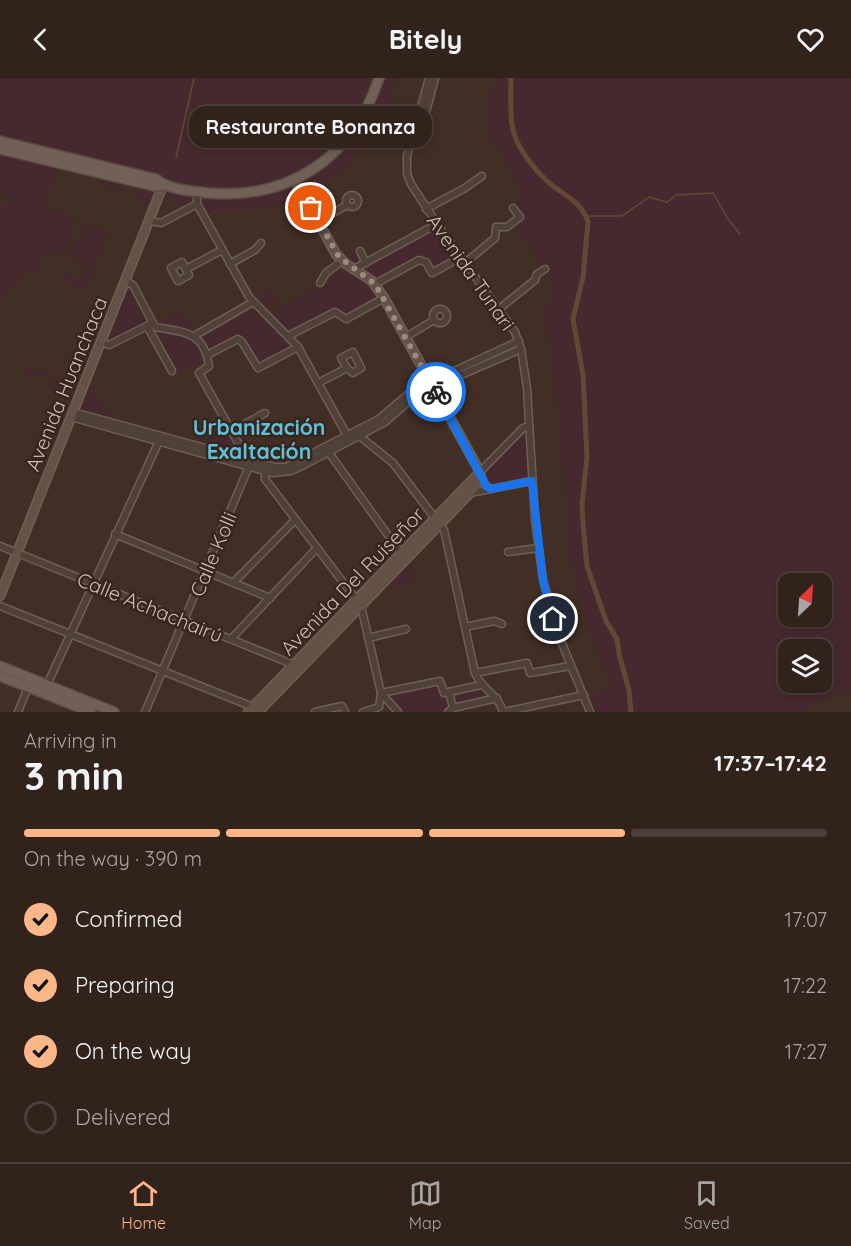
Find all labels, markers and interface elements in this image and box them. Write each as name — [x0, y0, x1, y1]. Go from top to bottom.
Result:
text: Bitely — [389, 22, 462, 56]
icon: back — [24, 23, 57, 56]
icon: heart — [794, 23, 827, 56]
callout: Restaurante Bonanza — [190, 106, 433, 148]
text: Restaurante Bonanza — [206, 114, 415, 139]
pin — [285, 182, 336, 233]
icon: bag — [294, 191, 327, 224]
street label: Avenida Tunari — [422, 209, 520, 335]
street label: Avenida Huanchaca — [20, 293, 112, 475]
courier — [406, 362, 466, 422]
icon: bike — [420, 376, 453, 409]
district label: Urbanización Exaltación — [193, 414, 325, 464]
street label: Avenida Del Ruiseñor — [275, 501, 429, 660]
street label: Calle Kolli — [184, 508, 242, 600]
street label: Calle Achachairú — [73, 566, 227, 648]
north arrow — [778, 573, 832, 627]
map controls — [778, 573, 832, 693]
pin — [527, 593, 578, 644]
icon: home — [536, 602, 569, 635]
button: layers — [778, 639, 832, 693]
text: Arriving in — [24, 728, 117, 753]
text: 17:37–17:42 — [714, 749, 827, 777]
text: 3 min — [24, 751, 124, 800]
text: On the way · 390 m — [24, 846, 202, 871]
icon: check — [24, 903, 57, 936]
text: Confirmed — [75, 905, 182, 933]
text: 17:07 — [785, 907, 827, 932]
icon: check — [24, 969, 57, 1002]
text: Preparing — [75, 971, 175, 999]
text: 17:22 — [783, 973, 827, 998]
icon: check — [24, 1035, 57, 1068]
text: On the way — [75, 1037, 191, 1065]
text: 17:27 — [785, 1039, 827, 1064]
text: Delivered — [75, 1103, 171, 1131]
tab: Home — [121, 1177, 166, 1233]
tab: Map — [409, 1177, 442, 1233]
tab: Saved — [684, 1177, 730, 1233]

